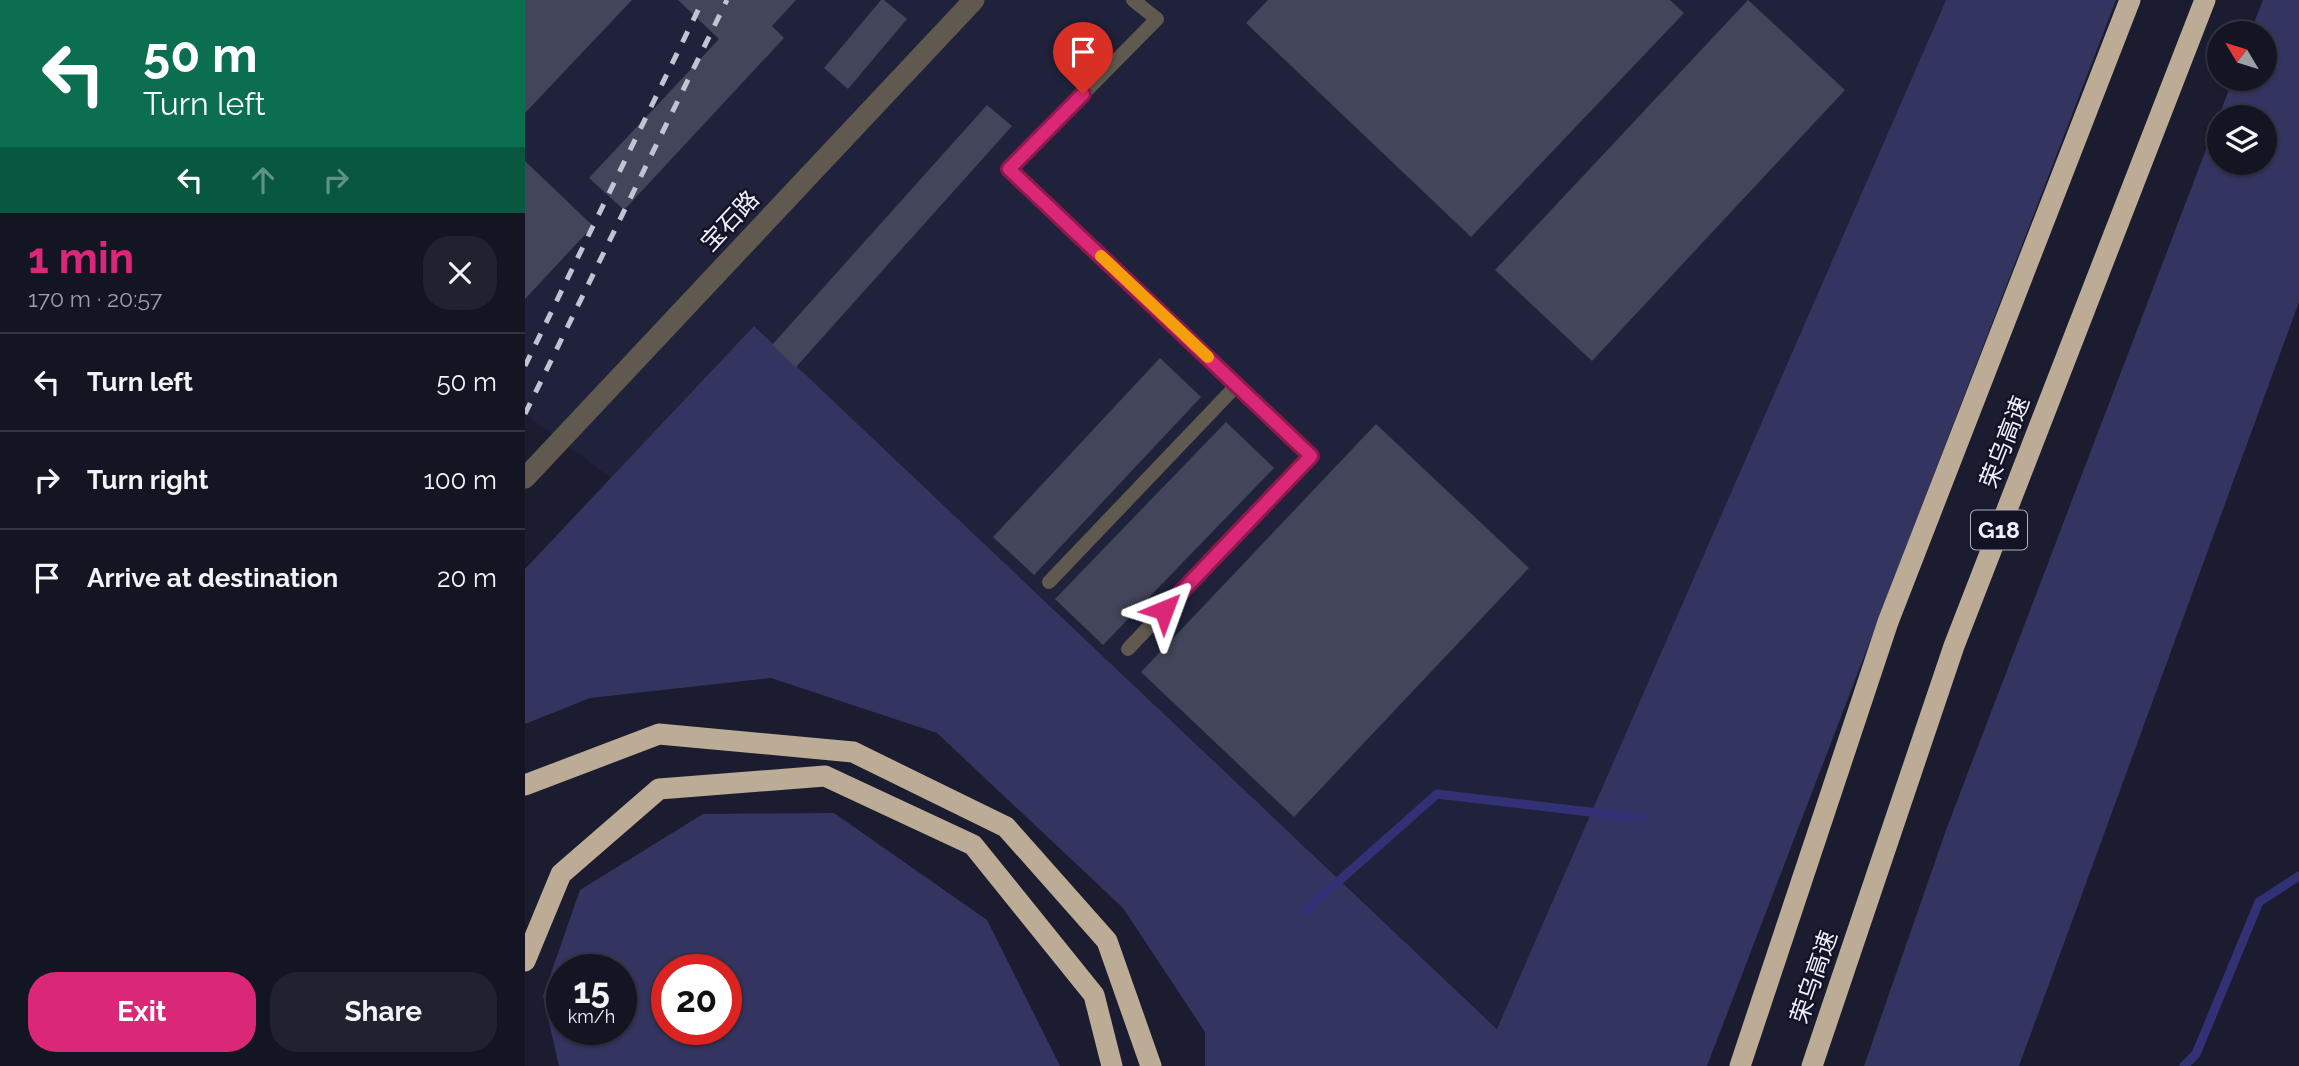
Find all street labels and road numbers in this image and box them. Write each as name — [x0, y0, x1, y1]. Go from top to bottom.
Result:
street label: 宝石路 — [694, 184, 765, 257]
street label: 荣乌高速 — [1974, 392, 2035, 492]
road number: G18 — [1971, 510, 2027, 550]
street label: 荣乌高速 — [1784, 927, 1843, 1027]

